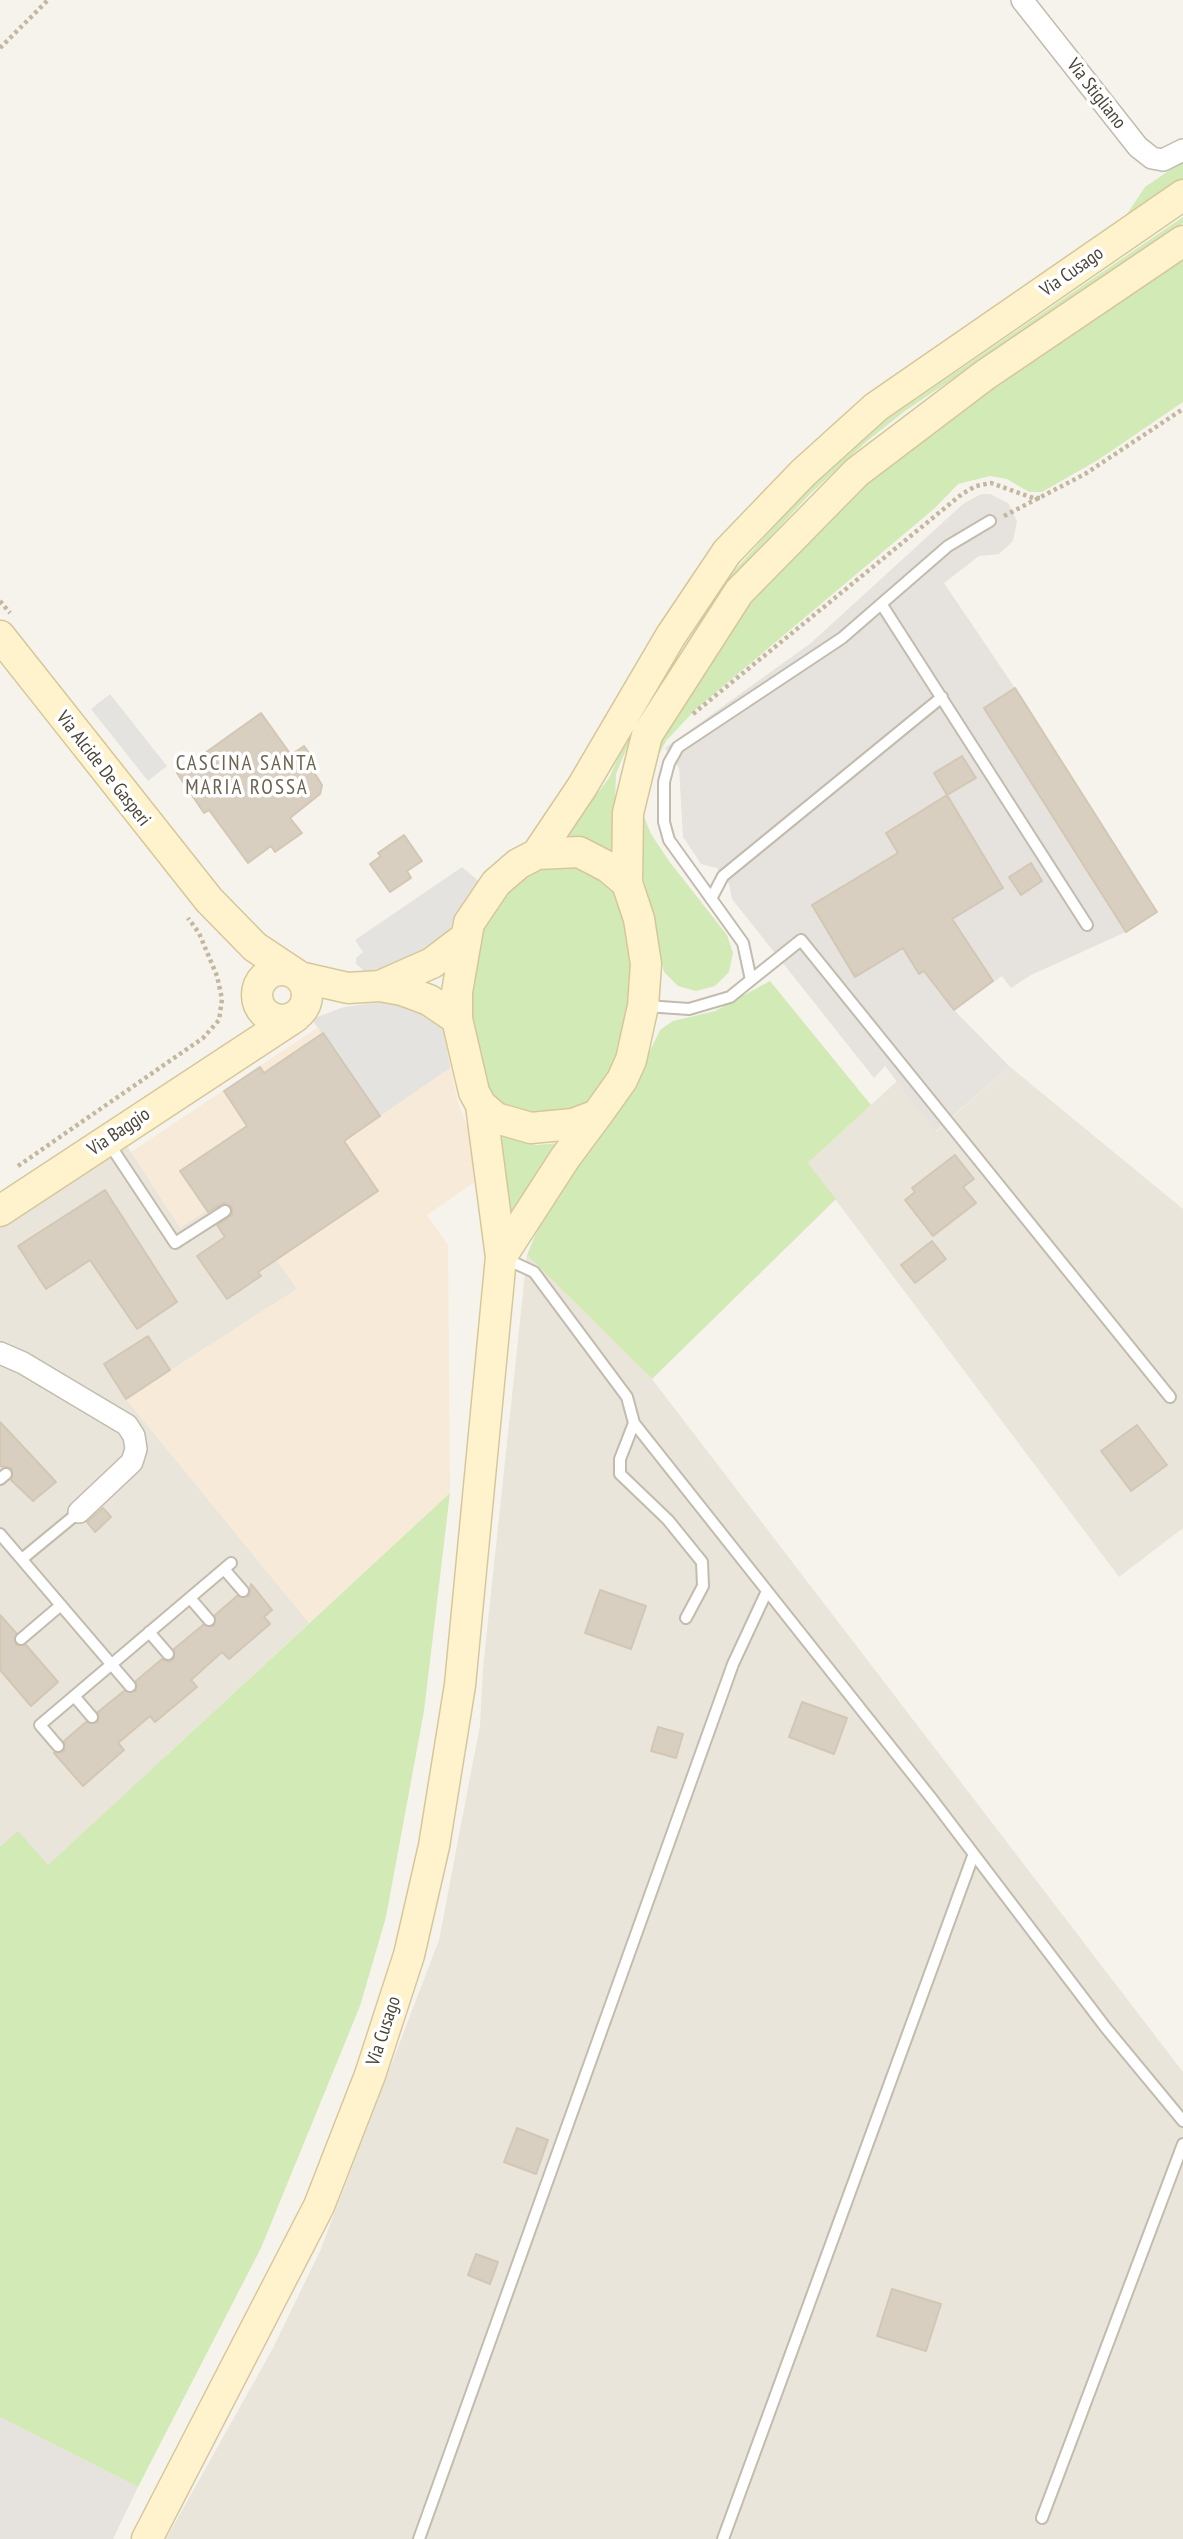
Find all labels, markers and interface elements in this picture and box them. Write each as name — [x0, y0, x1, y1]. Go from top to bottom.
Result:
street label: Via Stigliano — [1061, 54, 1131, 134]
street label: Via Cusago — [1036, 242, 1108, 302]
street label: Via Alcide De Gasperi — [51, 707, 155, 831]
district label: CASCINA SANTA MARIA ROSSA — [177, 751, 317, 801]
street label: Via Baggio — [84, 1103, 154, 1161]
street label: Via Cusago — [362, 1993, 406, 2069]

